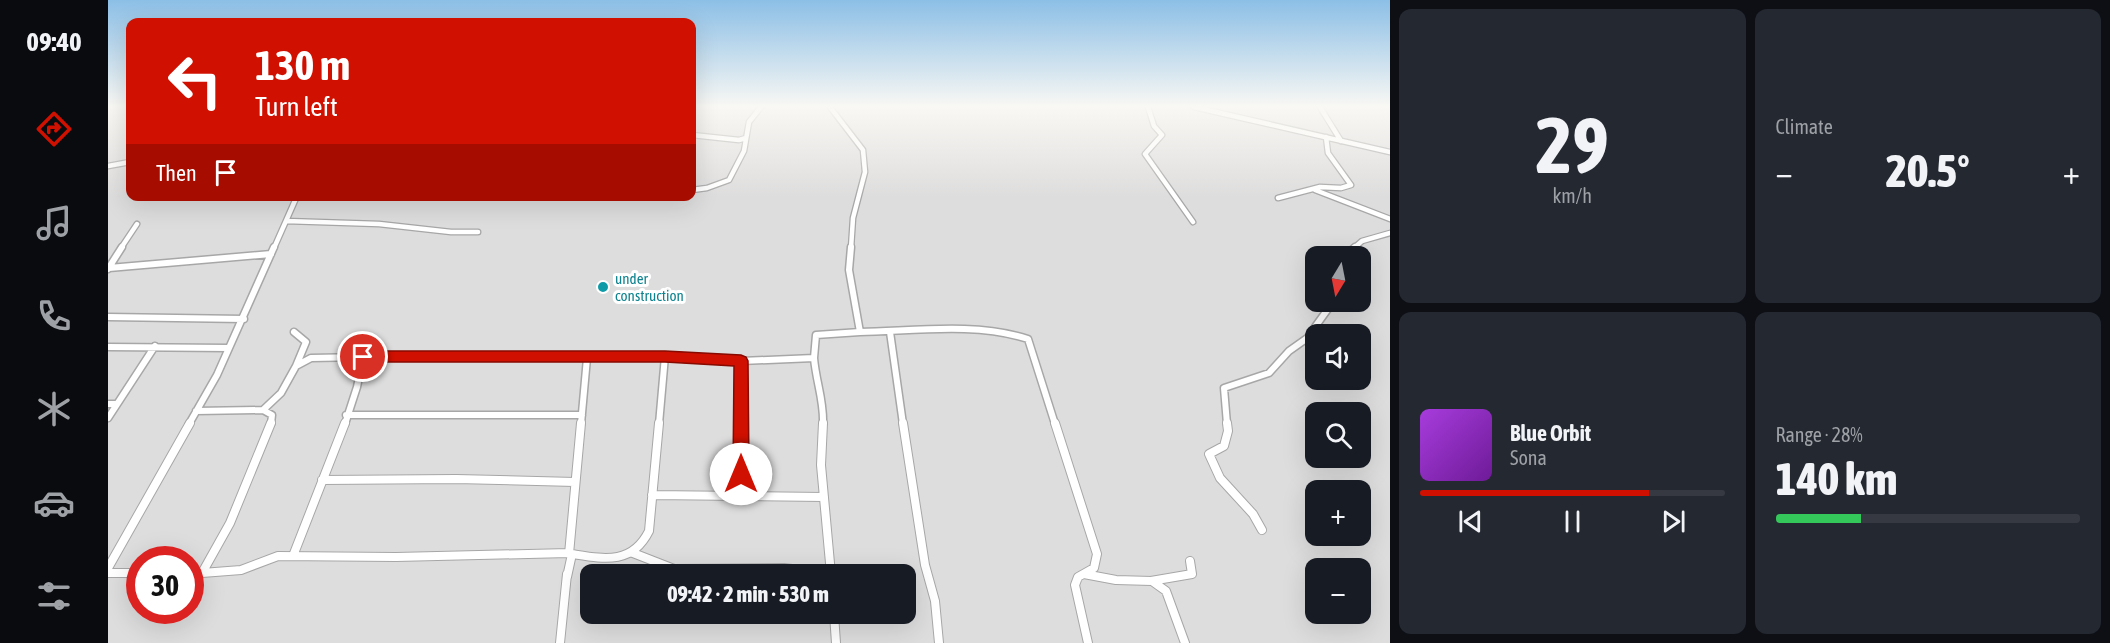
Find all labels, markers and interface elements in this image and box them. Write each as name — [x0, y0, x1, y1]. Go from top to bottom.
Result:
text: 09:40 — [26, 26, 82, 57]
text: 130 m — [255, 41, 350, 89]
icon: left — [156, 42, 234, 120]
text: Turn left — [255, 91, 338, 122]
text: 29 — [1536, 100, 1609, 190]
icon: directions — [33, 108, 75, 150]
text: Climate — [1776, 115, 1833, 138]
text: 20.5° — [1886, 145, 1970, 197]
text: − — [1776, 153, 1793, 191]
text: + — [2063, 153, 2080, 191]
icon: arrive — [209, 156, 242, 189]
text: Then — [156, 160, 197, 186]
text: km/h — [1552, 184, 1592, 207]
icon: music — [33, 202, 75, 244]
north arrow — [1305, 246, 1371, 312]
map controls — [1305, 246, 1371, 624]
place label: under construction — [615, 270, 684, 304]
marker: under construction — [596, 280, 610, 294]
icon: phone — [33, 295, 75, 337]
button: sound — [1305, 324, 1371, 390]
pin — [337, 331, 388, 382]
icon: arrive — [346, 340, 379, 373]
icon: climate — [33, 388, 75, 430]
button: search — [1305, 402, 1371, 468]
text: Blue Orbit — [1510, 420, 1591, 446]
text: Range · 28% — [1776, 423, 1863, 446]
position arrow — [709, 442, 773, 506]
text: Sona — [1510, 446, 1547, 469]
text: 140 km — [1776, 453, 1897, 505]
button: + — [1305, 480, 1371, 546]
icon: car — [33, 482, 75, 524]
icon: previous — [1454, 505, 1487, 538]
icon: pause — [1556, 505, 1589, 538]
icon: next — [1657, 505, 1690, 538]
speed limit sign: 30 — [126, 546, 204, 624]
button: − — [1305, 558, 1371, 624]
icon: filters — [33, 575, 75, 617]
text: 09:42 · 2 min · 530 m — [667, 581, 829, 607]

